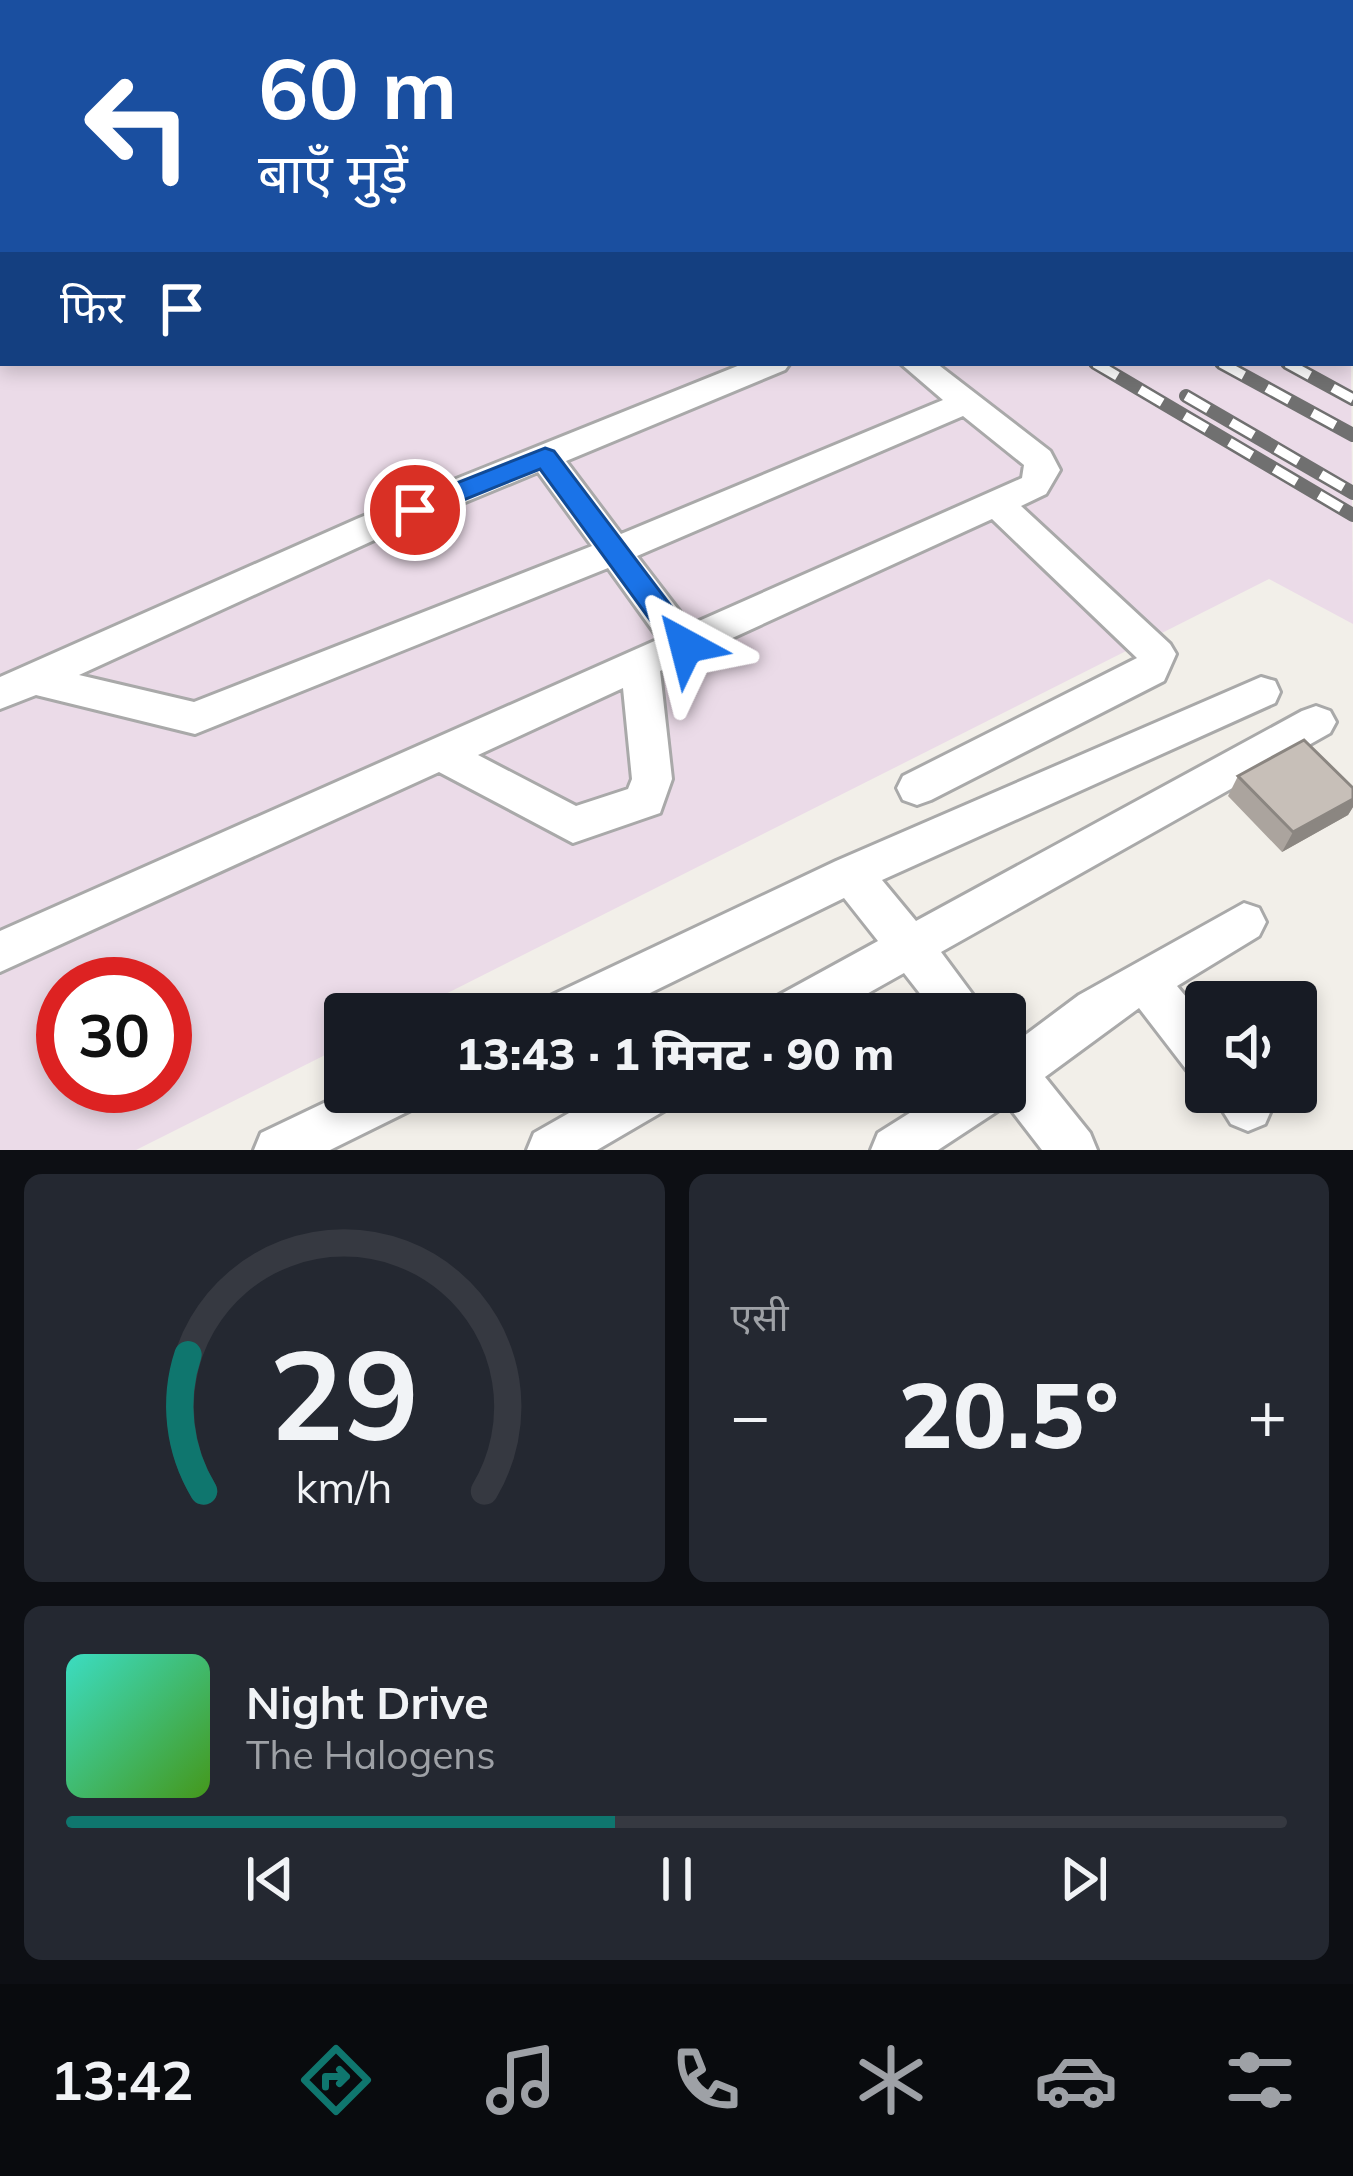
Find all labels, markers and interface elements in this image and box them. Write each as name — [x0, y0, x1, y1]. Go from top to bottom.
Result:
text: 60 m — [258, 35, 457, 140]
icon: left — [60, 48, 216, 204]
text: बाएँ मुड़ें — [258, 139, 408, 207]
icon: arrive — [149, 276, 215, 342]
text: फिर — [60, 278, 125, 334]
pin — [364, 459, 466, 561]
icon: arrive — [382, 477, 448, 543]
position arrow — [623, 583, 749, 709]
speed limit sign: 30 — [36, 957, 192, 1113]
map controls — [1185, 981, 1317, 1113]
button: sound — [1185, 981, 1317, 1113]
text: 13:43 · 1 मिनट · 90 m — [456, 1025, 894, 1081]
text: एसी — [731, 1292, 789, 1341]
text: 29 — [269, 1315, 419, 1471]
text: 20.5° — [899, 1358, 1119, 1471]
text: − — [731, 1373, 770, 1456]
text: + — [1247, 1373, 1287, 1456]
text: km/h — [296, 1460, 393, 1514]
text: Night Drive — [246, 1674, 489, 1730]
text: The Halogens — [246, 1730, 496, 1779]
icon: previous — [237, 1846, 303, 1912]
icon: pause — [644, 1846, 710, 1912]
icon: next — [1051, 1846, 1117, 1912]
icon: directions — [294, 2038, 378, 2122]
icon: music — [479, 2038, 563, 2122]
icon: phone — [664, 2038, 748, 2122]
icon: climate — [849, 2038, 933, 2122]
icon: car — [1034, 2038, 1118, 2122]
icon: filters — [1218, 2038, 1302, 2122]
text: 13:42 — [50, 2046, 193, 2114]

